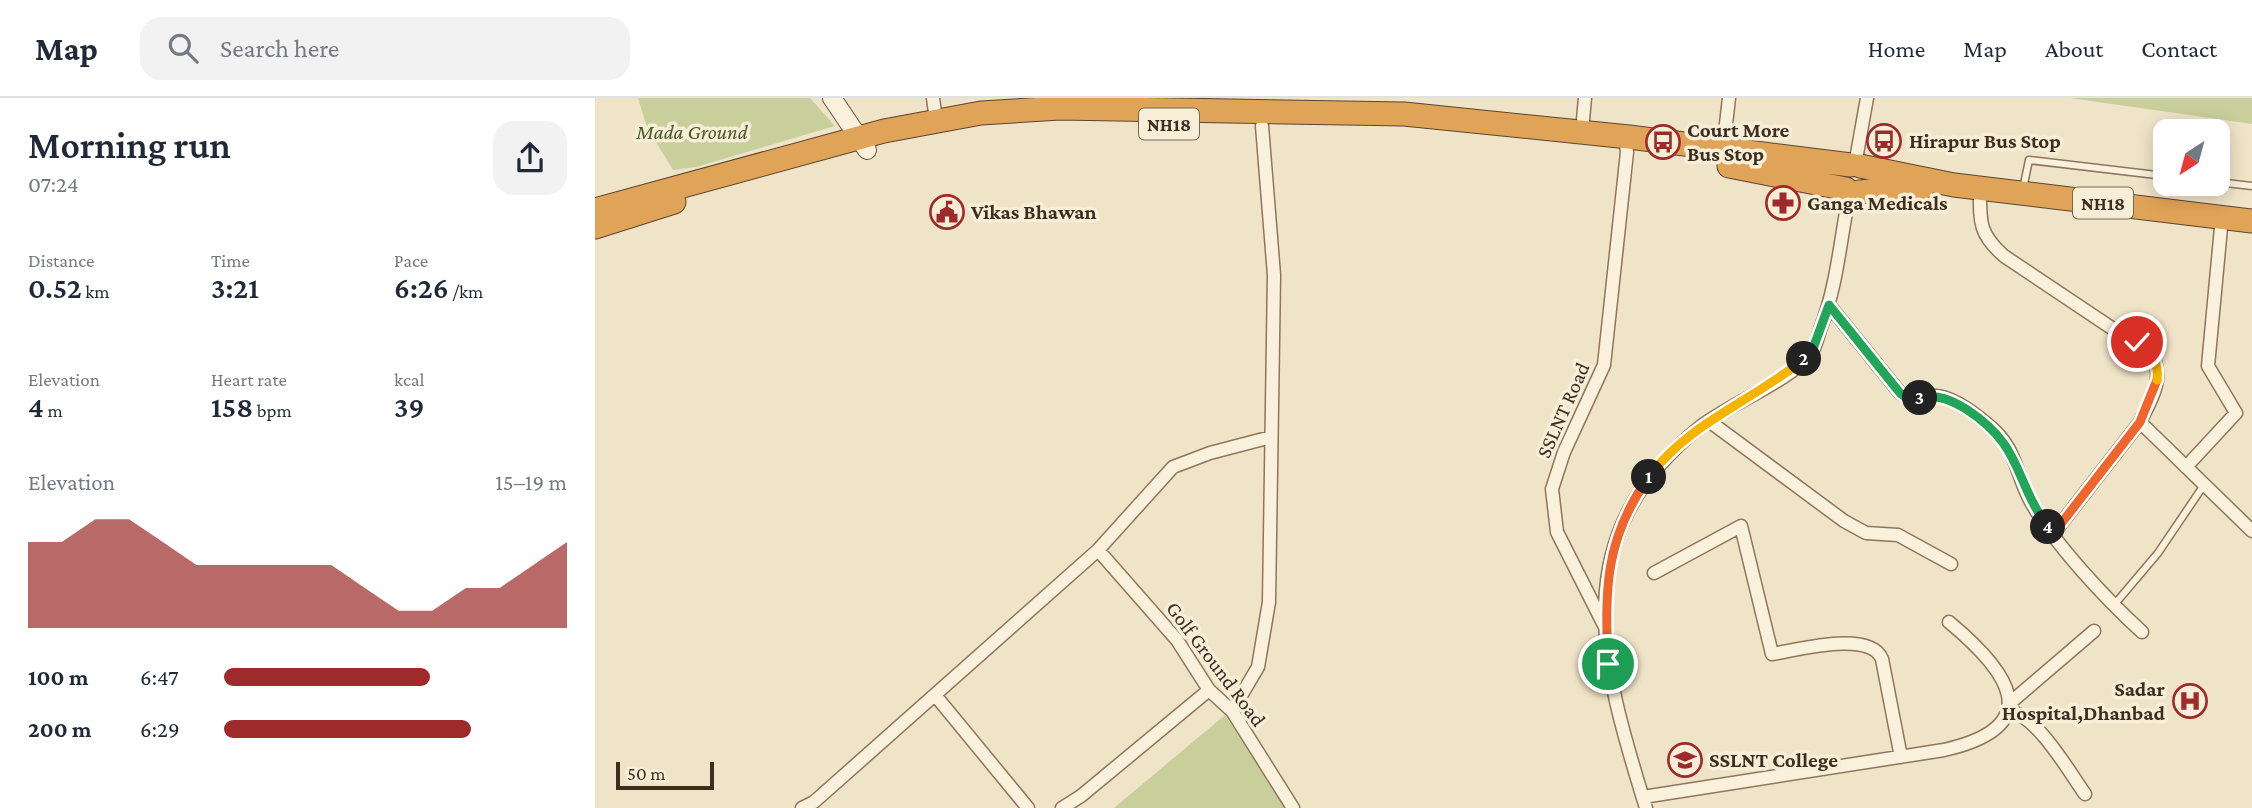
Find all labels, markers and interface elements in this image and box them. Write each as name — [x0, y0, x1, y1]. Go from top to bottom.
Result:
search box — [140, 17, 630, 80]
icon: search — [164, 29, 202, 67]
text: Map — [35, 30, 98, 67]
text: Search here — [220, 34, 339, 63]
text: Home — [1868, 35, 1925, 62]
text: Map — [1963, 35, 2007, 62]
text: About — [2045, 35, 2103, 62]
text: Contact — [2141, 35, 2217, 62]
road number: NH18 — [1139, 108, 1199, 140]
place label: Court More Bus Stop — [1687, 118, 1790, 166]
north arrow — [2153, 119, 2229, 196]
map controls — [2153, 119, 2230, 196]
park label: Mada Ground — [635, 120, 749, 144]
button: share — [493, 121, 567, 195]
bus stop icon: Hirapur Bus Stop — [1865, 122, 1903, 160]
bus stop icon: Court More Bus Stop — [1644, 123, 1682, 161]
text: Morning run — [28, 124, 231, 166]
place label: Hirapur Bus Stop — [1909, 129, 2061, 153]
text: 07:24 — [28, 171, 79, 197]
pharmacy icon: Ganga Medicals — [1764, 184, 1802, 222]
road number: NH18 — [2073, 188, 2133, 218]
place label: Ganga Medicals — [1807, 191, 1948, 215]
public building icon: Vikas Bhawan — [928, 193, 966, 231]
place label: Vikas Bhawan — [970, 200, 1097, 224]
text: Distance — [28, 250, 94, 271]
text: Time — [211, 250, 250, 271]
text: Pace — [394, 250, 428, 271]
text: 0.52 — [28, 271, 82, 304]
text: 3:21 — [211, 271, 259, 304]
text: 6:26 — [394, 271, 449, 304]
text: km — [82, 281, 110, 302]
text: /km — [449, 281, 483, 302]
pin — [2107, 312, 2167, 372]
icon: check — [2118, 323, 2156, 361]
pin: 2 — [1787, 342, 1821, 376]
text: 2 — [1799, 348, 1808, 369]
street label: SSLNT Road — [1531, 359, 1595, 461]
text: Elevation — [28, 369, 100, 390]
text: Heart rate — [211, 369, 287, 390]
text: kcal — [394, 369, 425, 390]
pin: 3 — [1903, 380, 1937, 416]
text: 3 — [1915, 387, 1924, 408]
text: 4 — [28, 390, 44, 423]
text: 158 — [211, 390, 253, 423]
text: 39 — [394, 390, 424, 423]
text: m — [44, 400, 63, 421]
text: bpm — [253, 400, 292, 421]
pin: 1 — [1631, 460, 1667, 494]
text: 1 — [1645, 466, 1652, 487]
text: Elevation — [28, 469, 115, 495]
text: 15–19 m — [495, 469, 567, 495]
pin: 4 — [2031, 510, 2065, 544]
text: 4 — [2042, 516, 2053, 537]
street label: Golf Ground Road — [1161, 597, 1271, 731]
pin — [1578, 634, 1638, 694]
icon: arrive — [1589, 645, 1627, 683]
text: 100 m — [28, 664, 88, 690]
text: 6:47 — [140, 664, 179, 690]
place label: Sadar Hospital,Dhanbad — [2002, 677, 2166, 725]
hospital icon: Sadar Hospital,Dhanbad — [2171, 682, 2209, 720]
text: 200 m — [28, 716, 92, 742]
text: 6:29 — [140, 716, 180, 742]
school or university icon: SSLNT College — [1666, 741, 1704, 779]
place label: SSLNT College — [1709, 748, 1838, 772]
scale bar — [616, 759, 714, 791]
text: 50 m — [627, 763, 666, 784]

